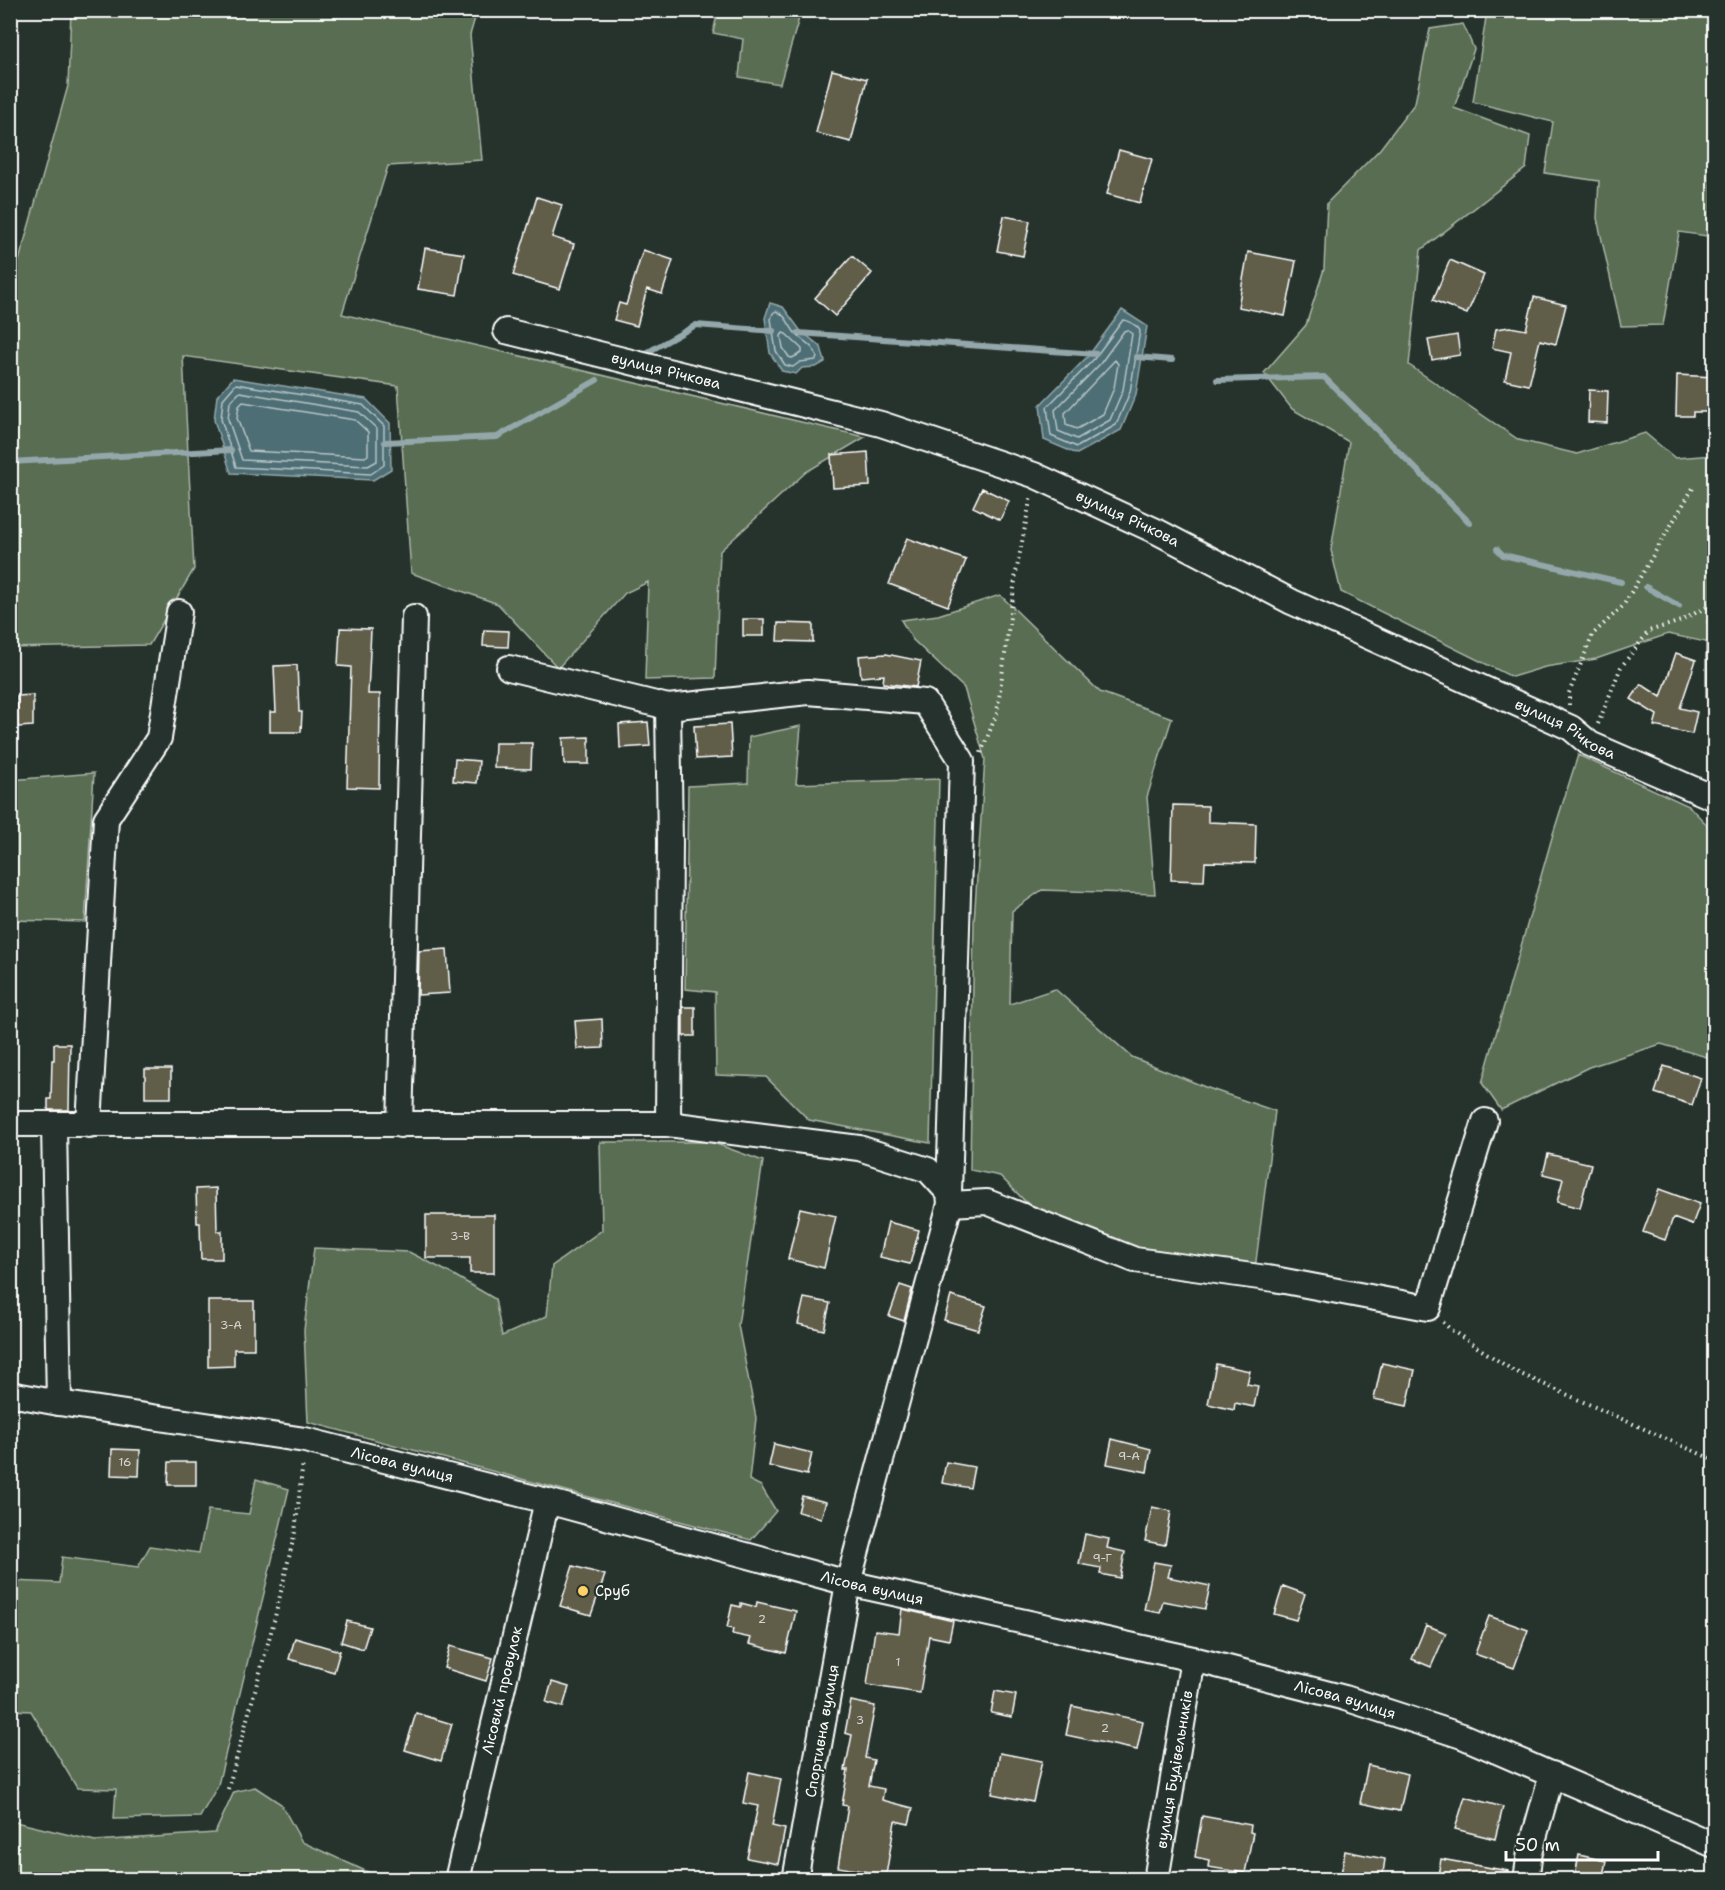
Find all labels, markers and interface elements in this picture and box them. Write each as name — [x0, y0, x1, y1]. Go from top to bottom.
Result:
street label: вулиця Річкова — [609, 348, 724, 394]
street label: вулиця Річкова — [1073, 486, 1184, 552]
street label: вулиця Річкова — [1512, 694, 1619, 764]
house number: 3-В — [450, 1228, 470, 1244]
house number: 3-А — [220, 1317, 242, 1333]
street label: Лісова вулиця — [349, 1442, 456, 1487]
house number: 9-А — [1118, 1448, 1140, 1464]
house number: 16 — [118, 1454, 132, 1470]
house number: 9-Г — [1092, 1550, 1112, 1566]
street label: Лісова вулиця — [819, 1566, 926, 1609]
place label: Сруб — [595, 1581, 630, 1601]
marker: Сруб — [576, 1584, 590, 1598]
house number: 2 — [758, 1611, 766, 1627]
street label: Лісовий провулок — [477, 1624, 527, 1756]
house number: 1 — [895, 1654, 901, 1670]
street label: Спортивна вулиця — [800, 1663, 844, 1799]
street label: Лісова вулиця — [1292, 1675, 1399, 1724]
street label: вулиця Будівельників — [1151, 1689, 1198, 1850]
house number: 3 — [856, 1712, 864, 1728]
house number: 2 — [1101, 1720, 1109, 1736]
scale bar — [1506, 1824, 1658, 1862]
text: 50 m — [1515, 1833, 1560, 1857]

